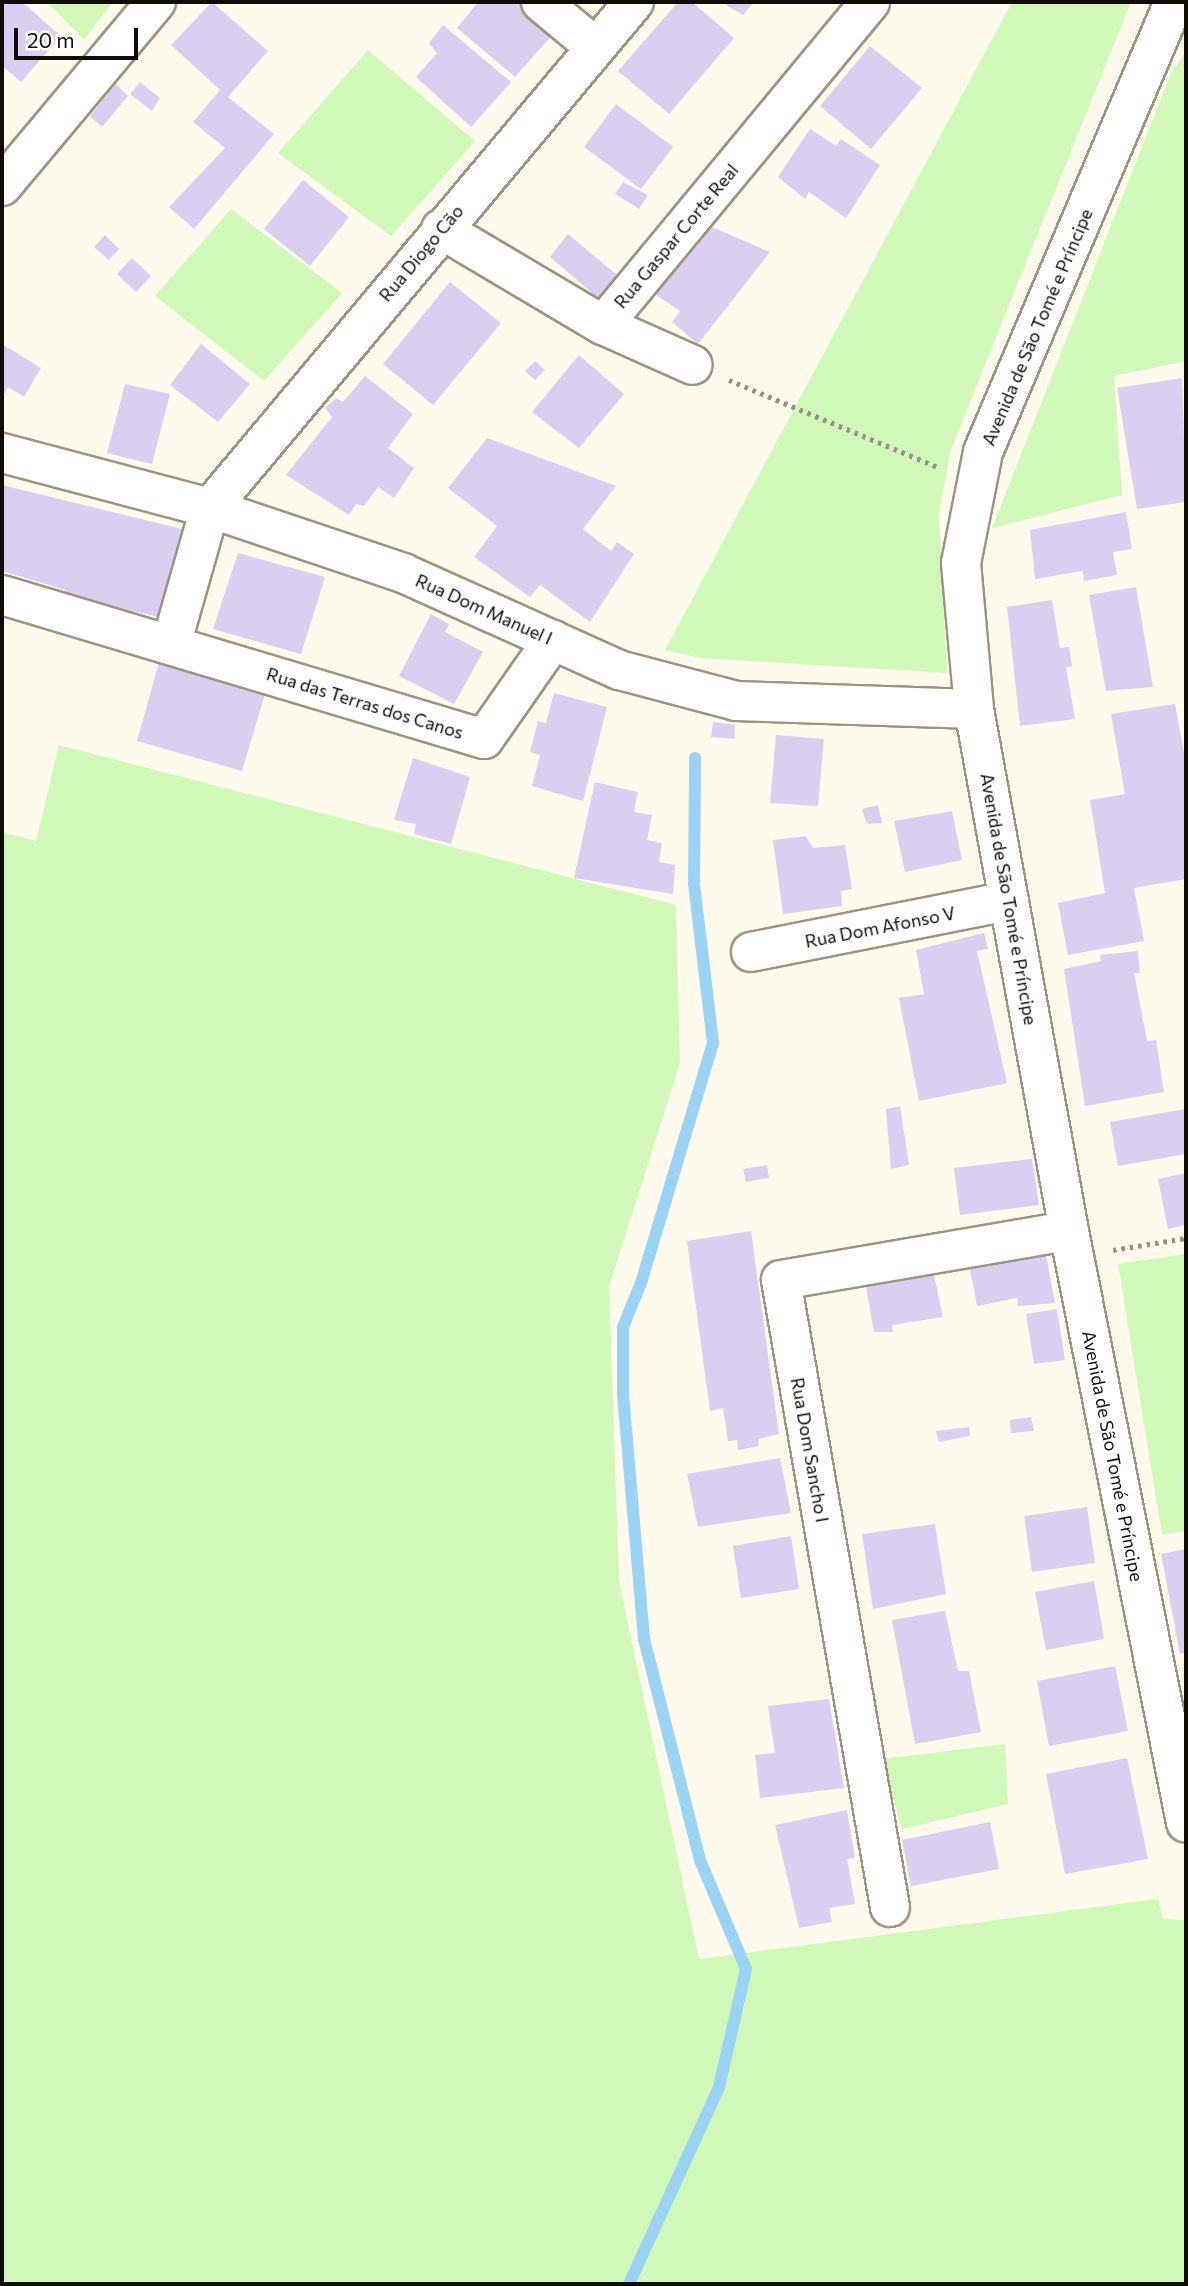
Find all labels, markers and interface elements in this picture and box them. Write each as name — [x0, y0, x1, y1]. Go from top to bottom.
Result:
scale bar — [18, 14, 142, 58]
text: 20 m — [27, 27, 75, 52]
street label: Rua Gaspar Corte Real — [609, 159, 743, 313]
street label: Rua Diogo Cão — [374, 200, 468, 306]
street label: Avenida de São Tomé e Príncipe — [977, 205, 1097, 449]
street label: Rua Dom Manuel I — [412, 569, 556, 649]
street label: Rua das Terras dos Canos — [264, 663, 466, 743]
street label: Avenida de São Tomé e Príncipe — [976, 771, 1042, 1027]
street label: Rua Dom Afonso V — [803, 902, 957, 952]
street label: Avenida de São Tomé e Príncipe — [1078, 1329, 1148, 1583]
street label: Rua Dom Sancho I — [787, 1376, 833, 1524]

